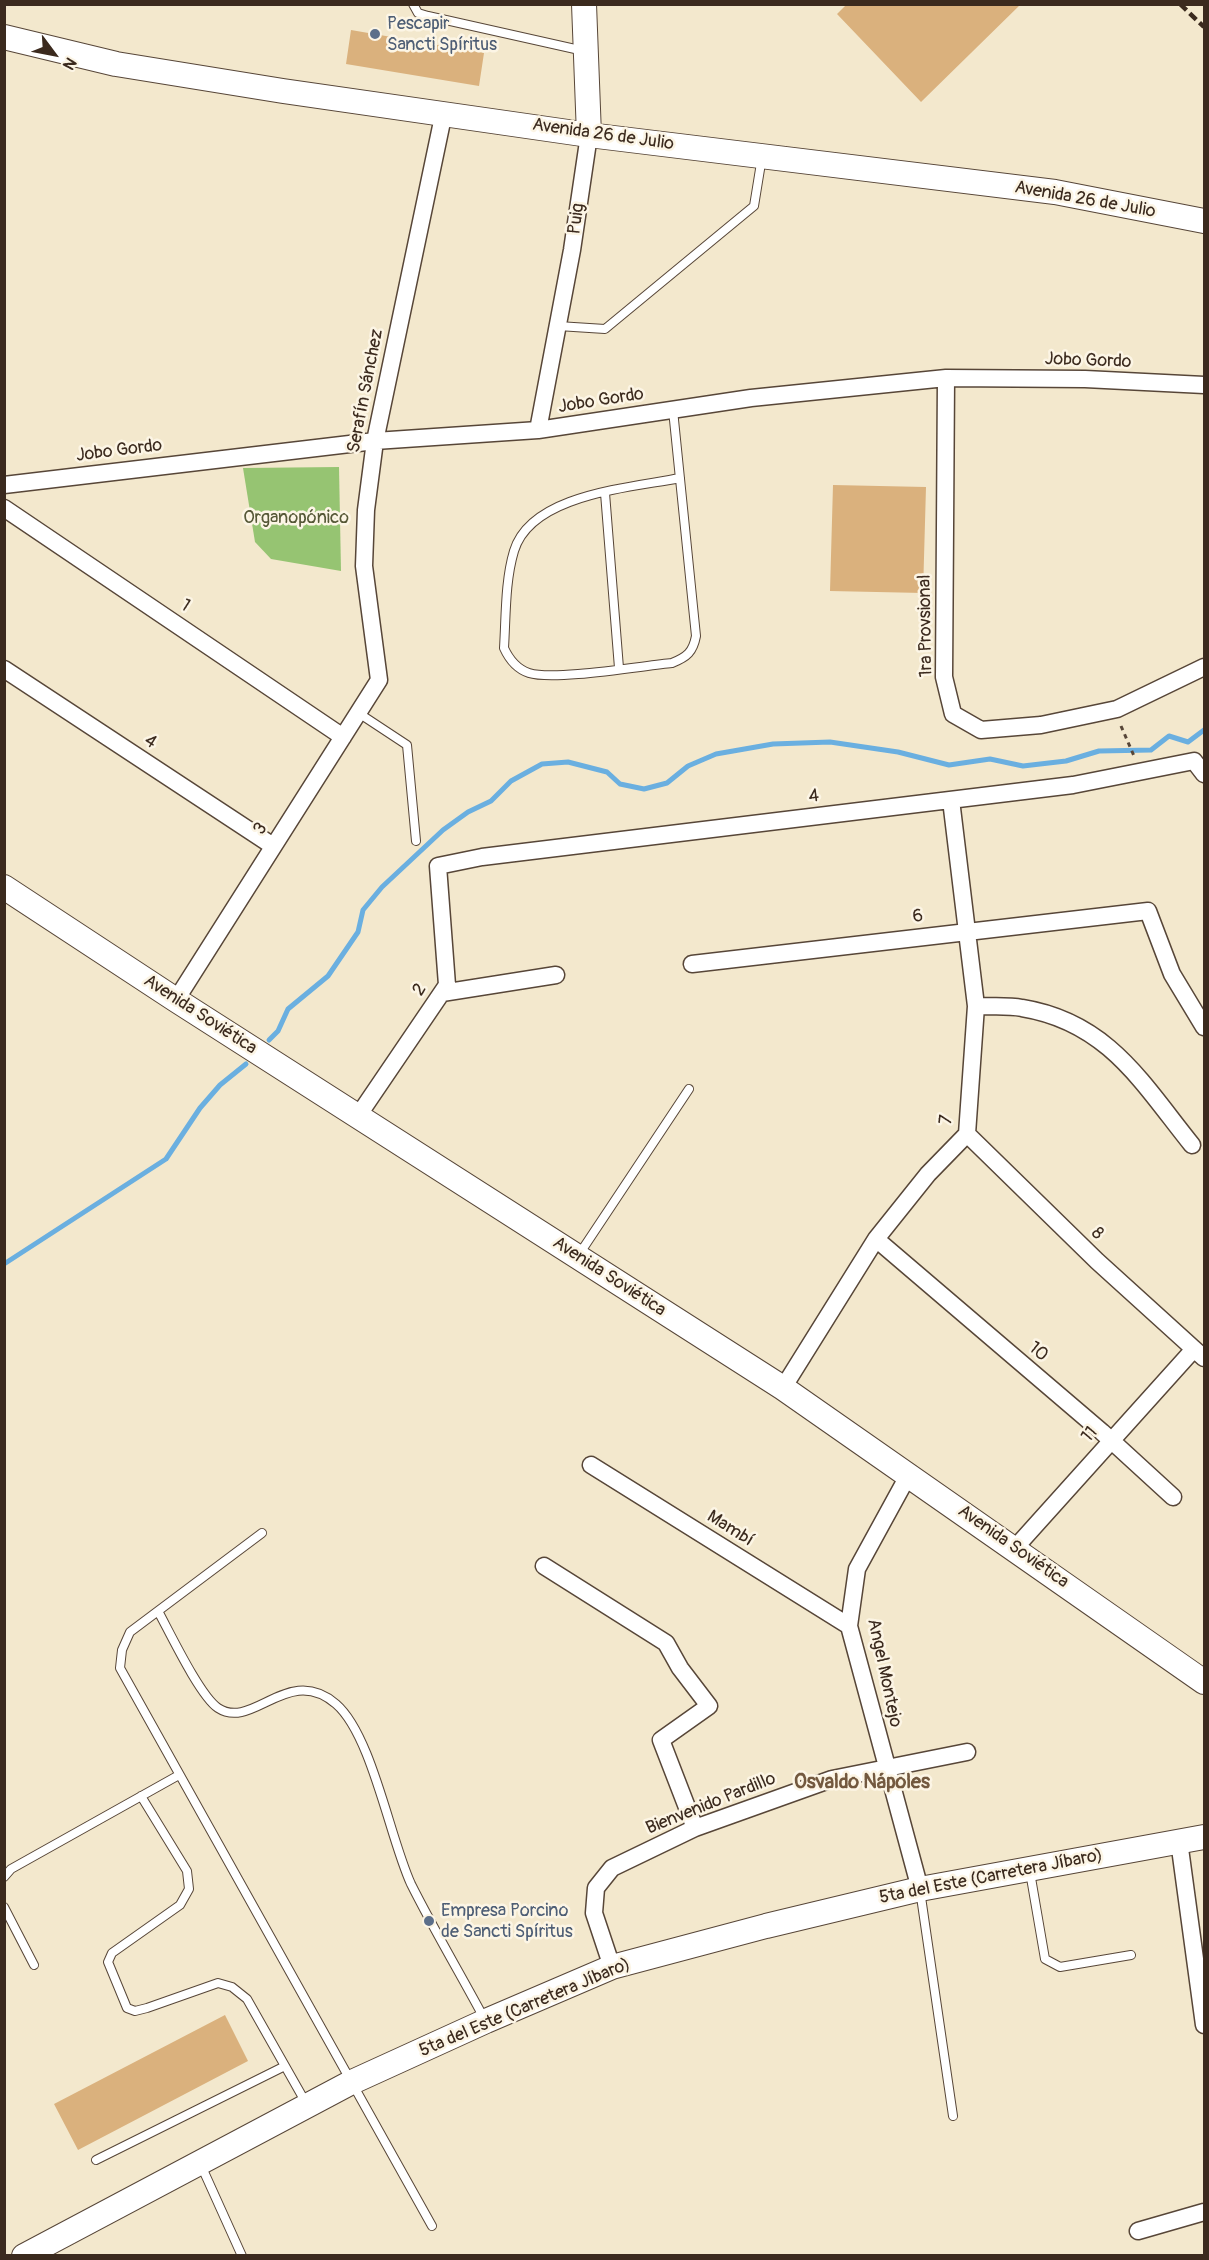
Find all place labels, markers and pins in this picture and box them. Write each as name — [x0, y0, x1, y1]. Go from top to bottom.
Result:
place label: Pescapir Sancti Spíritus — [387, 13, 497, 56]
marker: Pescapir Sancti Spíritus — [368, 27, 382, 41]
place label: Empresa Porcino de Sancti Spíritus — [441, 1900, 573, 1942]
marker: Empresa Porcino de Sancti Spíritus — [422, 1914, 436, 1928]

